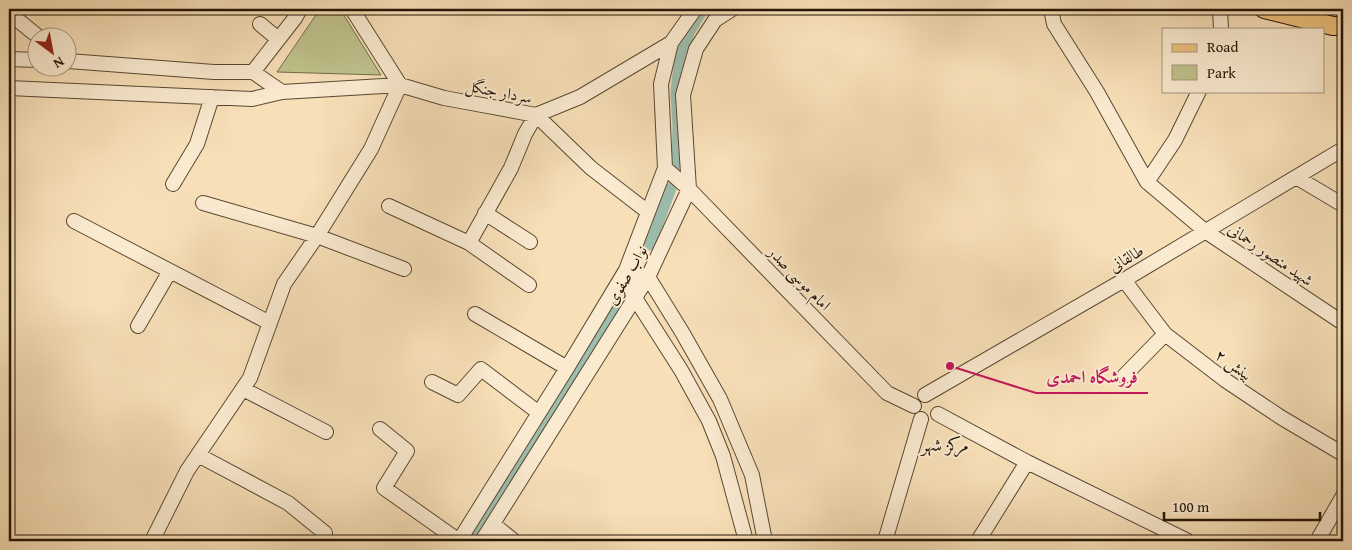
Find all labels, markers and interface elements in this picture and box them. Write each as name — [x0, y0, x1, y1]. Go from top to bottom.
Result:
north arrow — [28, 28, 78, 78]
legend — [1162, 28, 1324, 92]
text: Road — [1207, 36, 1238, 57]
text: N — [49, 52, 68, 74]
text: Park — [1207, 62, 1236, 83]
street label: سردار جنگل — [464, 73, 534, 109]
street label: شهید منصور رحمانی — [1223, 217, 1319, 291]
street label: طالقانی — [1104, 238, 1148, 278]
street label: امام موسی صدر — [759, 239, 837, 318]
street label: نواب صفوی — [599, 241, 653, 309]
street label: بینش ۲ — [1210, 342, 1258, 386]
callout: فروشگاه احمدی — [1036, 360, 1148, 393]
text: فروشگاه احمدی — [1046, 363, 1138, 390]
district label: مرکز شهر — [919, 431, 969, 458]
scale bar — [1164, 490, 1321, 522]
text: 100 m — [1172, 496, 1210, 517]

